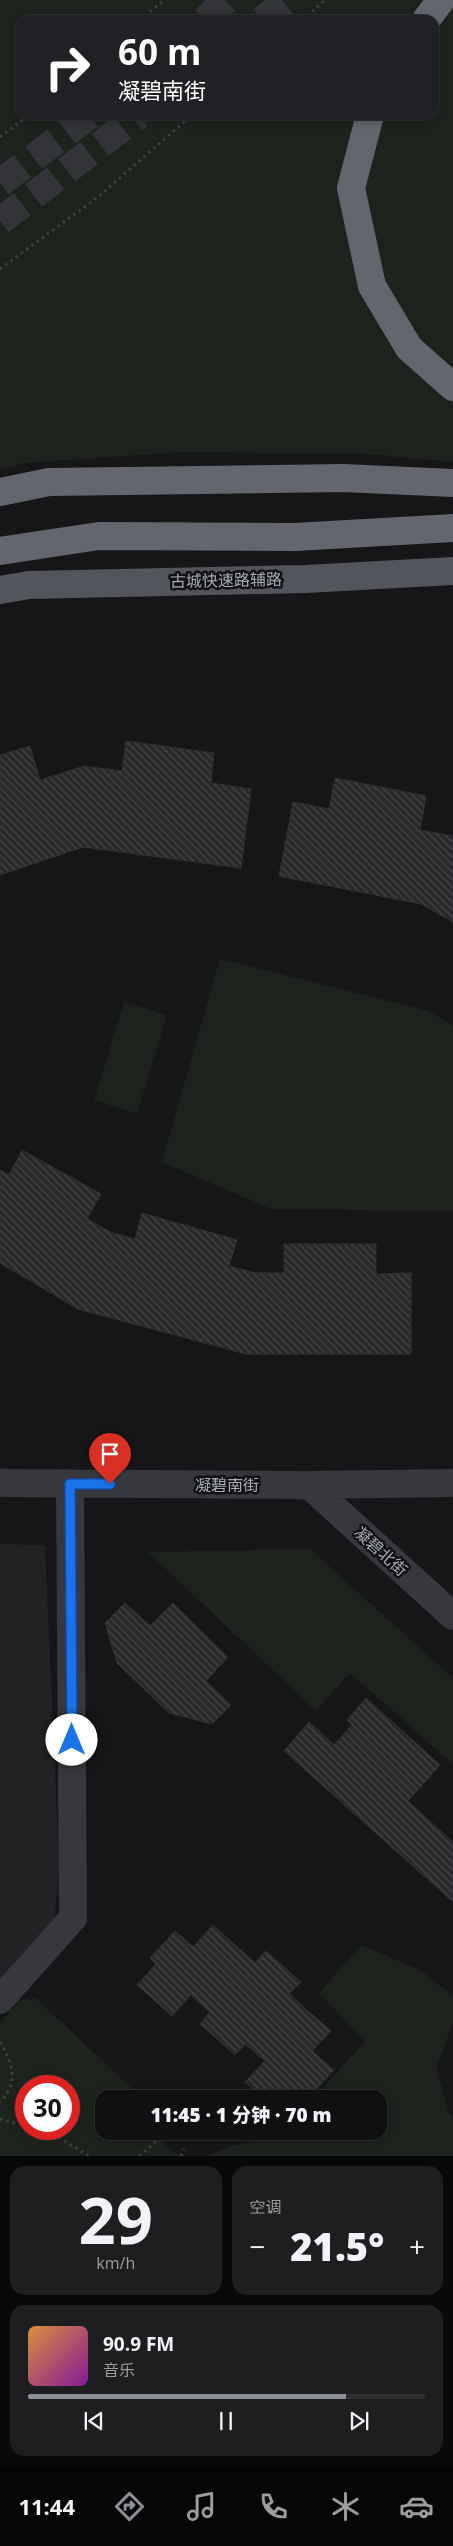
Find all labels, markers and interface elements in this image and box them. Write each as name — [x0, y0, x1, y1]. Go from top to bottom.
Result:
text: 60 m — [118, 28, 201, 75]
icon: right — [35, 35, 100, 100]
text: 凝碧南街 — [118, 75, 206, 105]
street label: 古城快速路辅路 — [170, 568, 282, 592]
pin — [89, 1433, 131, 1484]
icon: arrive — [96, 1440, 124, 1468]
street label: 凝碧南街 — [195, 1474, 259, 1496]
street label: 凝碧北街 — [350, 1521, 412, 1581]
position arrow — [45, 1713, 97, 1765]
speed limit sign: 30 — [15, 2075, 80, 2140]
text: 11:45 · 1 分钟 · 70 m — [150, 2102, 332, 2128]
text: 29 — [79, 2175, 153, 2263]
text: 空调 — [250, 2196, 282, 2218]
text: 21.5° — [290, 2220, 384, 2272]
text: − — [250, 2227, 266, 2265]
text: + — [409, 2227, 425, 2265]
text: km/h — [96, 2252, 135, 2274]
text: 90.9 FM — [103, 2331, 174, 2357]
text: 音乐 — [103, 2359, 135, 2381]
icon: previous — [80, 2407, 108, 2435]
icon: pause — [212, 2407, 240, 2435]
icon: next — [345, 2407, 373, 2435]
icon: directions — [112, 2489, 147, 2524]
icon: music — [184, 2489, 219, 2524]
icon: phone — [256, 2489, 291, 2524]
icon: climate — [328, 2489, 363, 2524]
icon: car — [399, 2489, 434, 2524]
text: 11:44 — [18, 2491, 75, 2521]

